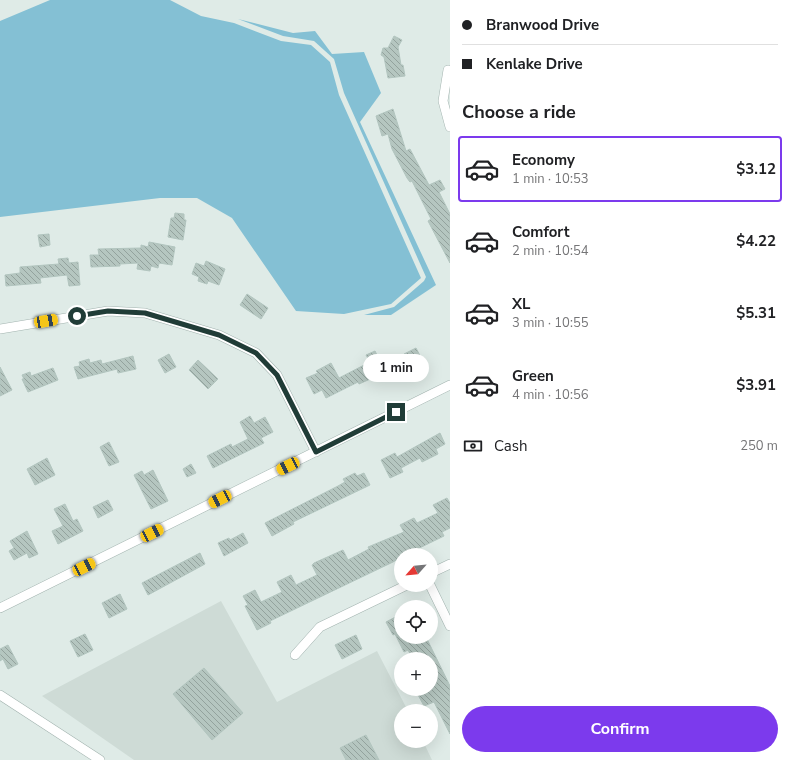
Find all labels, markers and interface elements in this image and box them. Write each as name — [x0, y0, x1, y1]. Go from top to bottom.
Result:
text: Branwood Drive — [486, 15, 599, 35]
text: Kenlake Drive — [486, 54, 583, 74]
text: Choose a ride — [462, 100, 576, 124]
text: Economy — [512, 150, 575, 170]
icon: car — [464, 151, 500, 187]
text: $3.12 — [736, 159, 776, 179]
text: 1 min · 10:53 — [512, 170, 588, 188]
text: Comfort — [512, 222, 569, 242]
icon: car — [464, 223, 500, 259]
text: $4.22 — [736, 231, 776, 251]
text: 2 min · 10:54 — [512, 242, 588, 260]
text: XL — [512, 294, 531, 314]
icon: car — [464, 295, 500, 331]
text: $5.31 — [736, 303, 776, 323]
route start — [68, 307, 86, 325]
car — [33, 313, 59, 329]
text: 3 min · 10:55 — [512, 314, 588, 332]
callout: 1 min — [363, 354, 429, 382]
text: 1 min — [379, 359, 413, 377]
text: Green — [512, 366, 554, 386]
icon: car — [464, 367, 500, 403]
text: $3.91 — [736, 375, 776, 395]
text: 4 min · 10:56 — [512, 386, 588, 404]
route end — [387, 403, 405, 421]
icon: cash — [462, 435, 484, 457]
text: Cash — [494, 436, 528, 456]
text: 250 m — [740, 437, 778, 455]
car — [275, 455, 301, 477]
car — [207, 488, 233, 510]
car — [139, 522, 165, 544]
north arrow — [394, 548, 438, 592]
map controls — [394, 548, 438, 748]
car — [71, 556, 97, 578]
button: locate — [394, 600, 438, 644]
button: + — [394, 652, 438, 696]
button: − — [394, 704, 438, 748]
button: Confirm — [462, 706, 778, 752]

